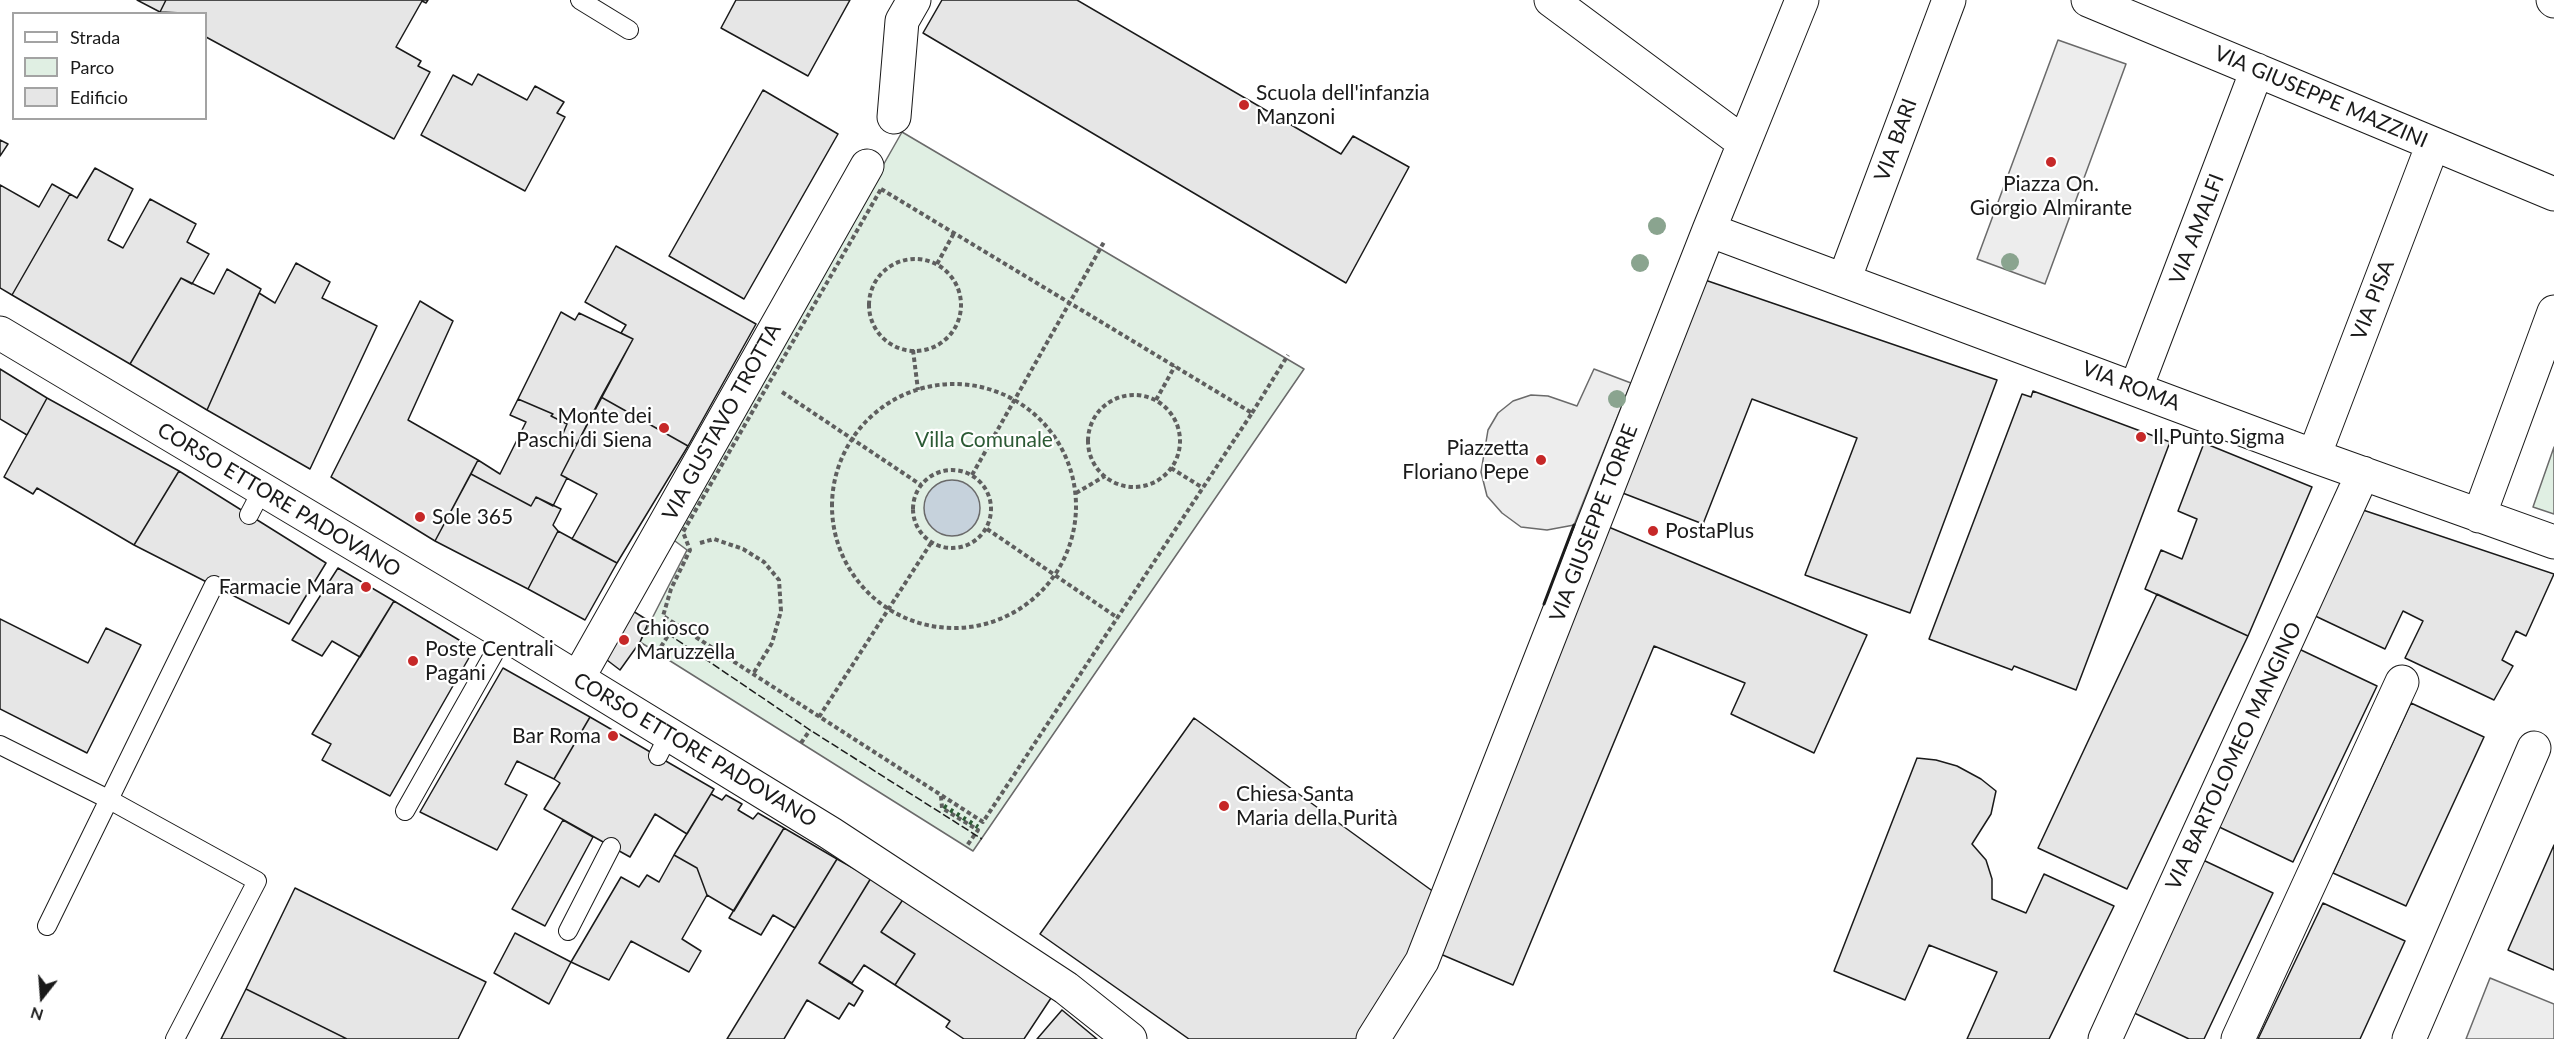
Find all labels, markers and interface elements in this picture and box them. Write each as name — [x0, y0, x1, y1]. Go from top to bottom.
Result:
legend — [12, 12, 207, 120]
text: Strada — [70, 26, 120, 48]
street label: VIA GIUSEPPE MAZZINI — [2210, 41, 2432, 153]
text: Parco — [70, 56, 114, 78]
place label: Scuola dell'infanzia Manzoni — [1256, 80, 1430, 130]
text: Edificio — [70, 86, 128, 108]
street label: VIA BARI — [1869, 95, 1923, 185]
marker: Scuola dell'infanzia Manzoni — [1237, 98, 1251, 112]
marker: Piazza On. Giorgio Almirante — [2044, 155, 2058, 169]
street label: VIA AMALFI — [2164, 170, 2230, 288]
place label: Piazza On. Giorgio Almirante — [1970, 171, 2132, 221]
street label: VIA PISA — [2346, 256, 2400, 344]
street label: VIA GUSTAVO TROTTA — [657, 319, 787, 525]
street label: VIA ROMA — [2078, 356, 2184, 416]
place label: Monte dei Paschi di Siena — [516, 403, 652, 453]
street label: CORSO ETTORE PADOVANO — [153, 417, 405, 583]
marker: Monte dei Paschi di Siena — [657, 421, 671, 435]
street label: VIA GIUSEPPE TORRE — [1545, 421, 1643, 625]
place label: Il Punto Sigma — [2153, 424, 2285, 450]
park label: Villa Comunale — [915, 427, 1053, 453]
marker: Il Punto Sigma — [2134, 430, 2148, 444]
place label: Piazzetta Floriano Pepe — [1402, 435, 1529, 485]
marker: Piazzetta Floriano Pepe — [1534, 453, 1548, 467]
place label: Sole 365 — [432, 504, 513, 530]
marker: Sole 365 — [413, 510, 427, 524]
place label: PostaPlus — [1665, 518, 1754, 544]
marker: PostaPlus — [1646, 524, 1660, 538]
place label: Farmacie Mara — [219, 574, 354, 600]
marker: Farmacie Mara — [359, 580, 373, 594]
place label: Chiosco Maruzzella — [636, 615, 735, 665]
street label: VIA BARTOLOMEO MANGINO — [2161, 618, 2307, 894]
marker: Chiosco Maruzzella — [617, 633, 631, 647]
place label: Poste Centrali Pagani — [425, 636, 554, 686]
marker: Poste Centrali Pagani — [406, 654, 420, 668]
street label: CORSO ETTORE PADOVANO — [569, 667, 821, 833]
place label: Bar Roma — [512, 723, 601, 749]
marker: Bar Roma — [606, 729, 620, 743]
place label: Chiesa Santa Maria della Purità — [1236, 781, 1398, 831]
marker: Chiesa Santa Maria della Purità — [1217, 799, 1231, 813]
north arrow — [12, 967, 72, 1027]
text: N — [28, 1004, 45, 1026]

